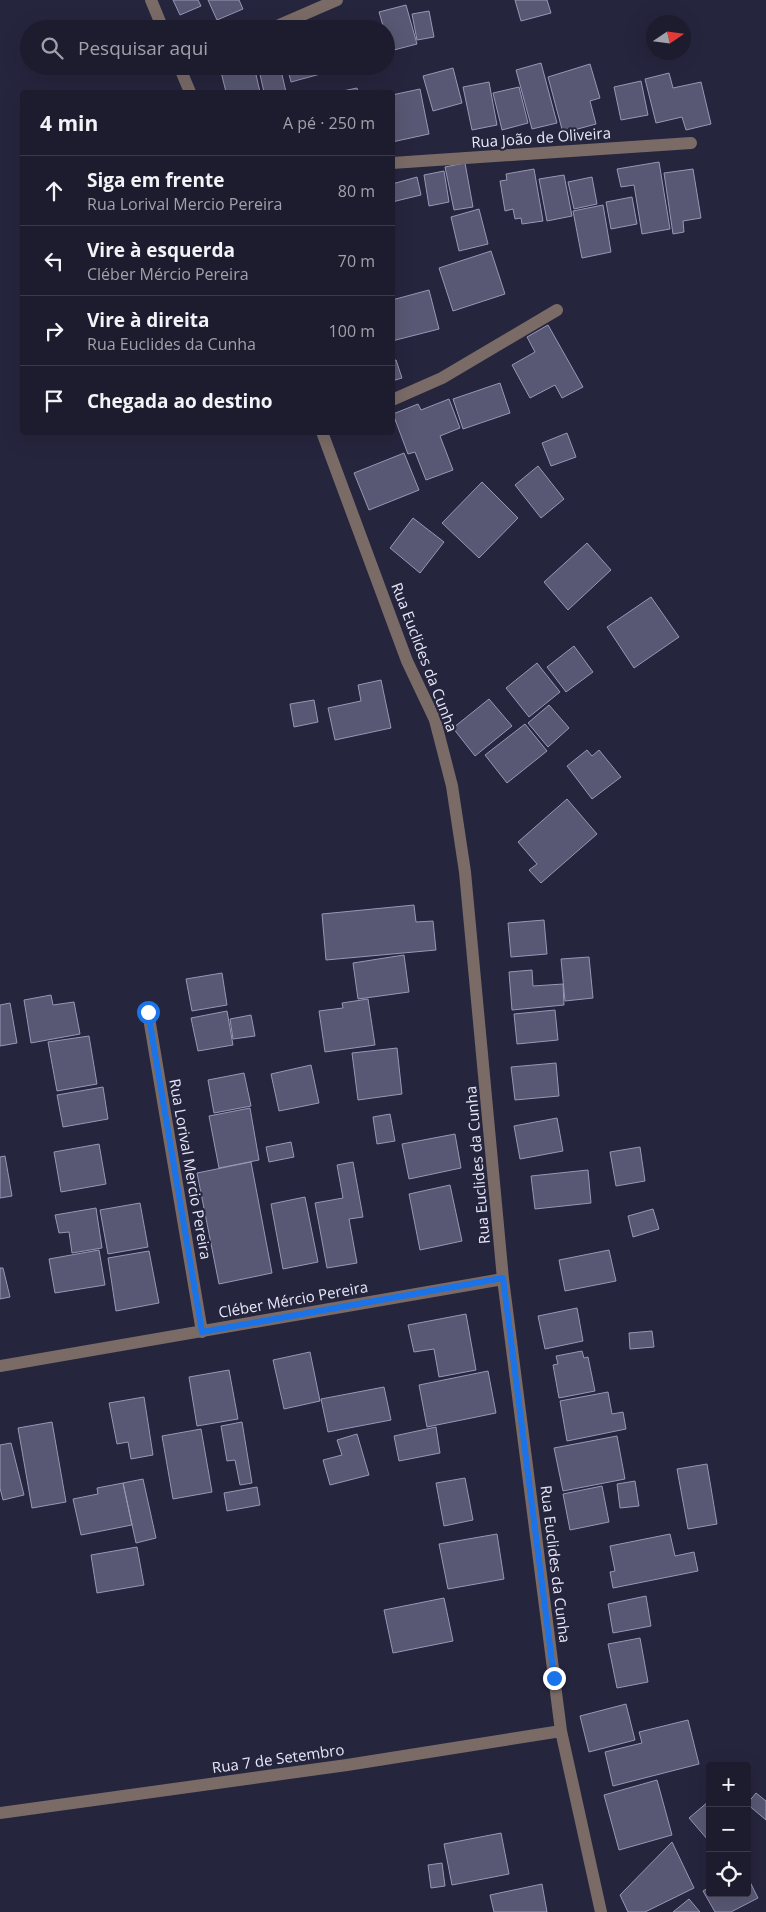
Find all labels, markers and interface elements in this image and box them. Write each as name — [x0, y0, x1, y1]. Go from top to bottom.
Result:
north arrow — [646, 15, 691, 60]
search box — [20, 20, 395, 75]
icon: search — [38, 34, 66, 62]
text: Pesquisar aqui — [78, 35, 208, 61]
text: 4 min — [40, 109, 98, 137]
text: A pé · 250 m — [283, 112, 375, 134]
street label: Rua João de Oliveira — [471, 122, 611, 152]
text: Siga em frente — [87, 167, 224, 193]
icon: ahead — [40, 177, 68, 205]
text: 80 m — [338, 180, 375, 202]
text: Rua Lorival Mercio Pereira — [87, 193, 282, 215]
text: Vire à esquerda — [87, 237, 235, 263]
icon: left — [40, 247, 68, 275]
text: 70 m — [338, 250, 375, 272]
text: Cléber Mércio Pereira — [87, 263, 249, 285]
text: Vire à direita — [87, 307, 210, 333]
icon: right — [40, 317, 68, 345]
text: 100 m — [329, 320, 375, 342]
text: Rua Euclides da Cunha — [87, 333, 256, 355]
icon: arrive — [40, 387, 68, 415]
text: Chegada ao destino — [87, 388, 273, 414]
street label: Rua Euclides da Cunha — [387, 579, 463, 735]
route start — [137, 1001, 160, 1024]
street label: Rua Lorival Mercio Pereira — [165, 1077, 217, 1261]
street label: Rua Euclides da Cunha — [460, 1085, 494, 1245]
street label: Cléber Mércio Pereira — [217, 1276, 369, 1322]
street label: Rua Euclides da Cunha — [536, 1484, 576, 1644]
route end — [543, 1667, 566, 1690]
street label: Rua 7 de Setembro — [211, 1739, 345, 1777]
map controls — [706, 1762, 751, 1897]
button: + — [706, 1762, 751, 1807]
button: − — [706, 1807, 751, 1852]
button: locate — [706, 1852, 751, 1897]

